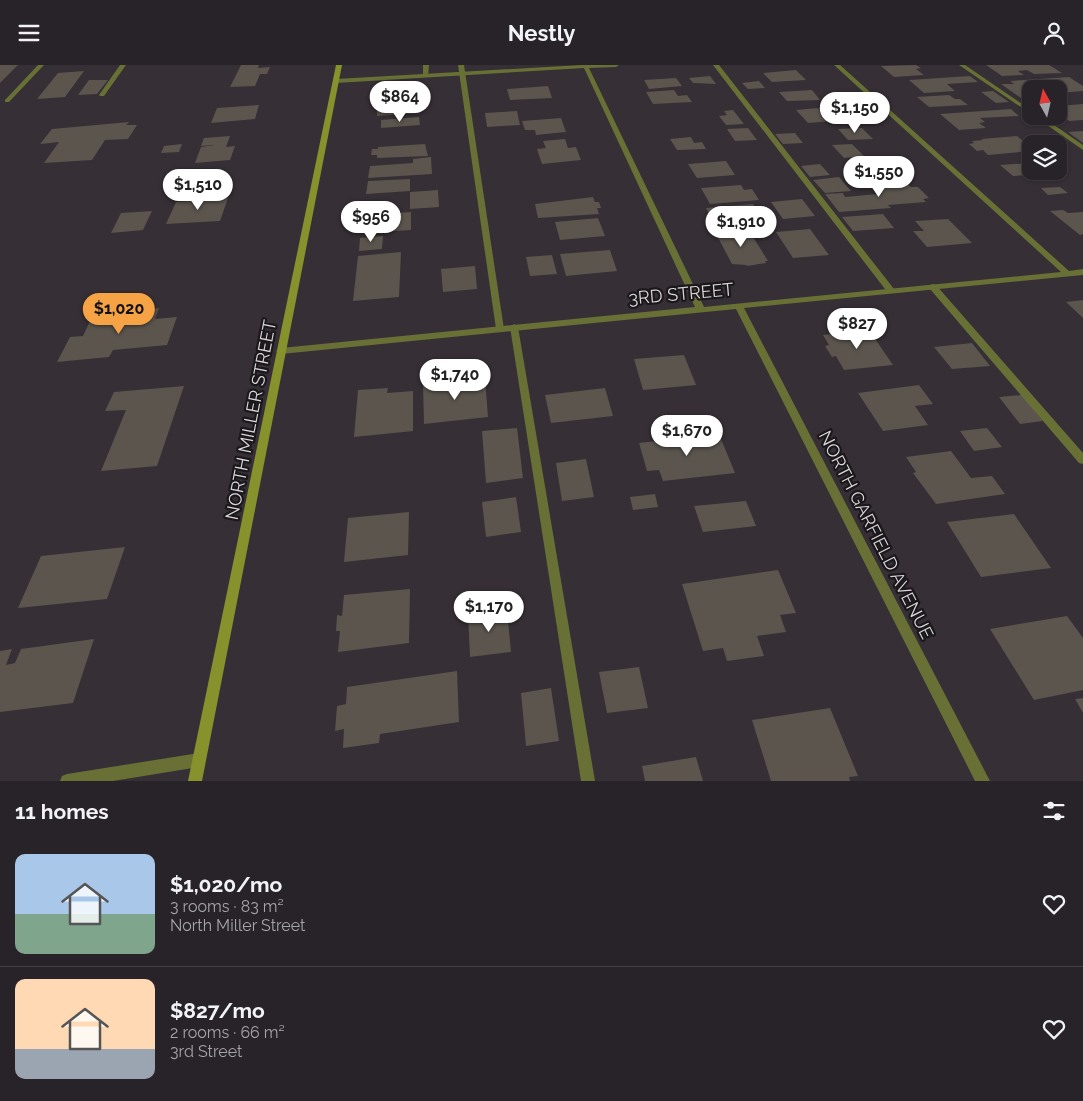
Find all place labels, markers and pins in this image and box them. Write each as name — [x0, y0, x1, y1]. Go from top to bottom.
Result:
pin: $864 — [370, 80, 430, 123]
pin: $1,150 — [814, 92, 896, 134]
pin: $1,550 — [838, 155, 920, 198]
pin: $1,510 — [157, 169, 239, 211]
pin: $956 — [341, 201, 401, 243]
pin: $1,910 — [700, 205, 782, 248]
pin: $1,020 — [78, 293, 160, 335]
pin: $827 — [827, 307, 887, 350]
pin: $1,740 — [414, 359, 496, 401]
pin: $1,670 — [646, 415, 728, 457]
pin: $1,170 — [448, 591, 530, 633]

